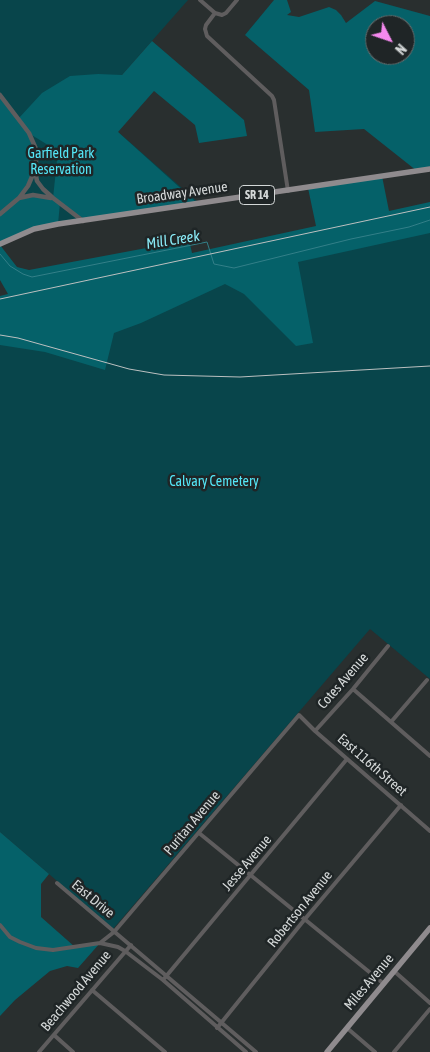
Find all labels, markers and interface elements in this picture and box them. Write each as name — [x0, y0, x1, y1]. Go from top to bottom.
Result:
north arrow — [365, 15, 415, 65]
text: N — [392, 41, 409, 58]
park label: Garfield Park Reservation — [28, 146, 94, 178]
street label: Broadway Avenue — [135, 178, 229, 208]
road number: SR 14 — [240, 186, 274, 204]
water label: Mill Creek — [145, 227, 201, 253]
park label: Calvary Cemetery — [169, 474, 259, 490]
street label: Cotes Avenue — [314, 650, 372, 712]
street label: East 116th Street — [334, 730, 410, 800]
street label: Puritan Avenue — [160, 787, 224, 859]
street label: Jesse Avenue — [219, 832, 275, 894]
street label: Robertson Avenue — [264, 867, 336, 951]
street label: East Drive — [68, 876, 118, 922]
street label: Beachwood Avenue — [37, 947, 115, 1035]
street label: Miles Avenue — [341, 951, 397, 1013]

